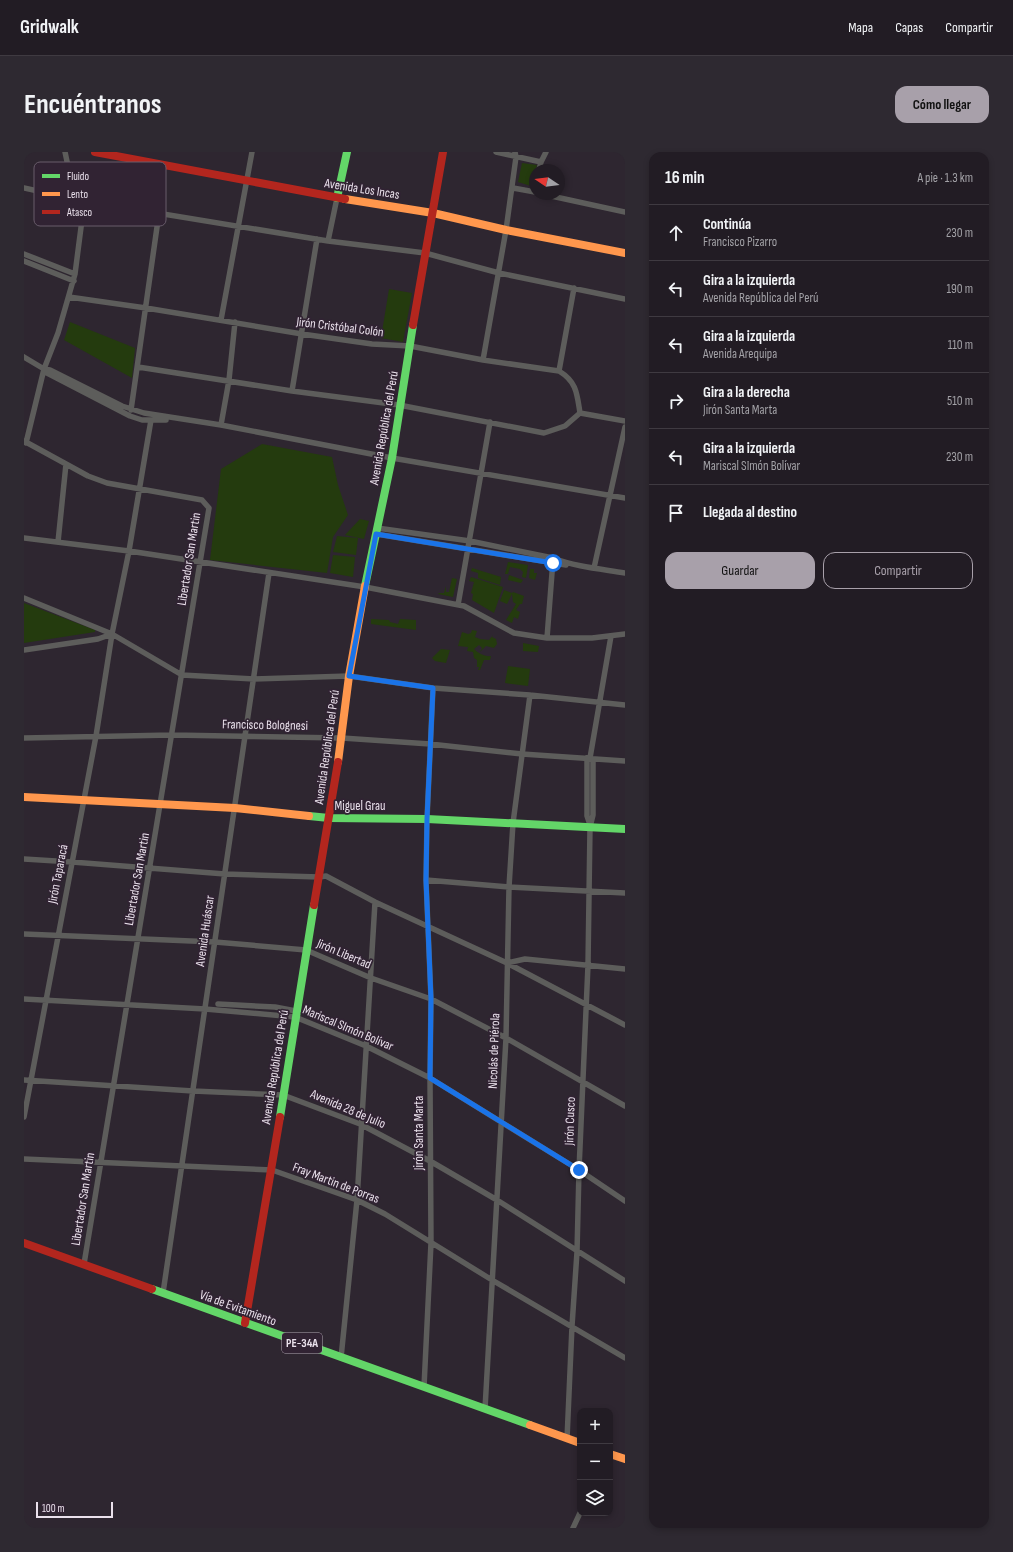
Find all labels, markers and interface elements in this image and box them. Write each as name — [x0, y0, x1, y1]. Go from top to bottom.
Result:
text: Gridwalk — [20, 16, 79, 39]
text: Mapa — [848, 19, 873, 36]
text: Capas — [895, 19, 923, 36]
text: Compartir — [945, 19, 993, 36]
button: Cómo llegar — [895, 86, 989, 123]
text: Encuéntranos — [24, 88, 162, 121]
legend — [34, 162, 166, 226]
north arrow — [529, 164, 565, 200]
text: 16 min — [665, 168, 705, 188]
text: Fluido — [67, 170, 89, 183]
text: A pie · 1.3 km — [917, 170, 973, 186]
street label: Avenida Los Incas — [322, 175, 401, 203]
text: Lento — [67, 188, 88, 201]
text: Atasco — [66, 206, 93, 219]
text: Continúa — [703, 215, 751, 234]
icon: ahead — [665, 222, 687, 244]
text: 230 m — [946, 225, 973, 241]
text: Francisco Pizarro — [703, 234, 777, 250]
text: Gira a la izquierda — [703, 271, 795, 290]
icon: left — [665, 278, 687, 300]
text: 190 m — [946, 281, 973, 297]
text: Avenida República del Perú — [703, 290, 819, 306]
street label: Jirón Cristóbal Colón — [294, 314, 385, 340]
text: Gira a la izquierda — [703, 327, 795, 346]
icon: left — [665, 334, 687, 356]
text: 110 m — [948, 337, 973, 353]
text: Avenida Arequipa — [703, 346, 777, 362]
street label: Avenida República del Perú — [366, 370, 402, 487]
text: Gira a la derecha — [703, 383, 790, 402]
icon: right — [665, 390, 687, 412]
text: 510 m — [947, 393, 973, 409]
text: Jirón Santa Marta — [703, 402, 777, 418]
text: Gira a la izquierda — [703, 439, 795, 458]
icon: left — [665, 446, 687, 468]
text: 230 m — [946, 449, 973, 465]
text: Mariscal SImón Bolívar — [703, 458, 800, 474]
icon: arrive — [665, 502, 687, 524]
text: Llegada al destino — [703, 503, 797, 522]
street label: Libertador San Martin — [174, 511, 204, 607]
button: Guardar — [665, 552, 815, 589]
button: Compartir — [823, 552, 973, 589]
route start — [544, 554, 562, 572]
street label: Avenida República del Perú — [311, 689, 343, 806]
street label: Francisco Bolognesi — [222, 716, 308, 734]
street label: Miguel Grau — [335, 798, 385, 814]
street label: Libertador San Martin — [121, 831, 153, 927]
street label: Jirón Taparacá — [44, 843, 72, 906]
street label: Avenida Huáscar — [192, 894, 218, 969]
street label: Jirón Libertad — [313, 935, 374, 973]
street label: Mariscal SImón Bolívar — [300, 1002, 396, 1054]
street label: Avenida República del Perú — [258, 1009, 292, 1126]
street label: Nicolás de Piérola — [485, 1013, 503, 1089]
street label: Avenida 28 de Julio — [307, 1086, 388, 1132]
street label: Jirón Santa Marta — [411, 1096, 427, 1171]
street label: Jirón Cusco — [561, 1096, 579, 1147]
street label: Libertador San Martin — [68, 1151, 98, 1247]
street label: Fray Martin de Porras — [290, 1159, 382, 1207]
route end — [570, 1161, 588, 1179]
street label: Vía de Evitamiento — [197, 1287, 279, 1329]
road number: PE-34A — [282, 1333, 322, 1353]
map controls — [577, 1408, 613, 1516]
button: + — [577, 1408, 613, 1444]
button: − — [577, 1444, 613, 1480]
button: layers — [577, 1480, 613, 1516]
scale bar — [36, 1500, 113, 1519]
text: 100 m — [42, 1502, 64, 1515]

